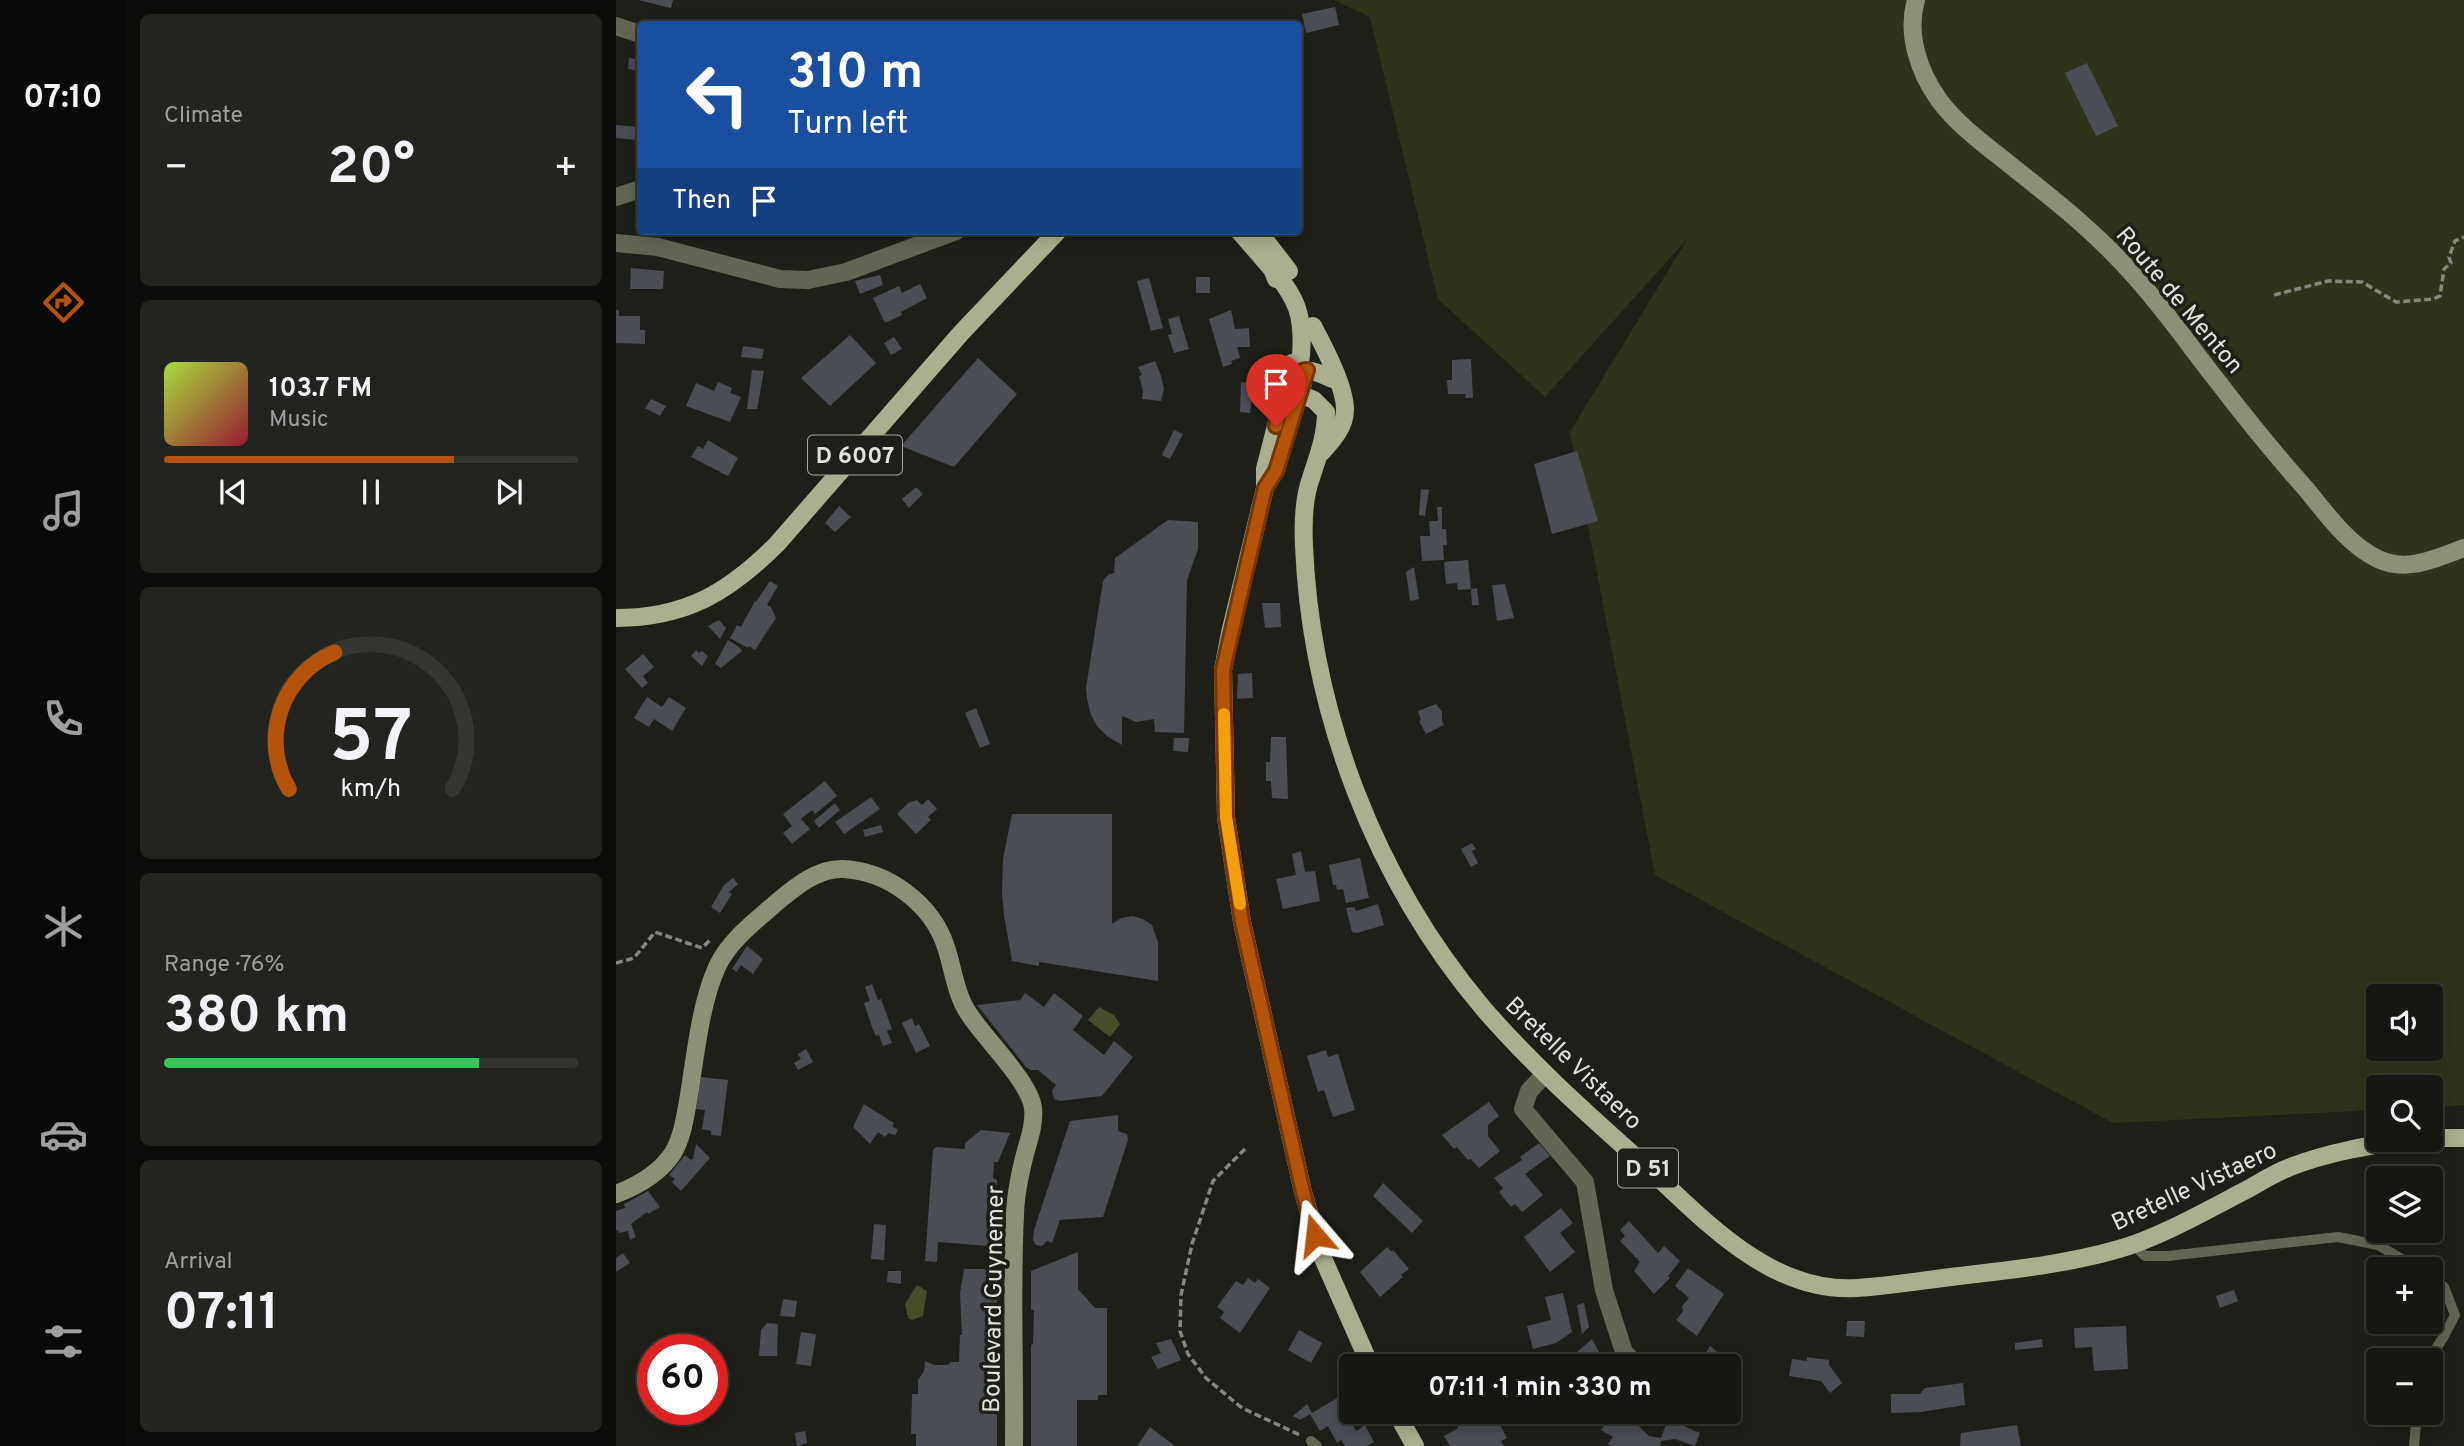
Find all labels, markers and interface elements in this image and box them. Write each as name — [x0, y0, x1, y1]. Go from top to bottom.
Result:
text: 310 m — [787, 44, 923, 106]
icon: left — [672, 49, 763, 140]
text: 07:10 — [23, 79, 103, 119]
text: Climate — [164, 102, 243, 131]
text: Turn left — [787, 105, 908, 145]
text: 20° — [327, 136, 415, 202]
text: − — [164, 145, 189, 194]
text: + — [553, 145, 578, 194]
icon: arrive — [745, 182, 783, 220]
text: Then — [672, 185, 731, 218]
street label: Route de Menton — [2108, 222, 2249, 381]
icon: directions — [39, 278, 88, 327]
pin — [1246, 354, 1306, 426]
icon: arrive — [1257, 365, 1295, 403]
text: 103.7 FM — [269, 373, 372, 406]
text: Music — [269, 406, 329, 435]
road number: D 6007 — [808, 436, 902, 475]
icon: previous — [214, 473, 252, 511]
icon: pause — [352, 473, 390, 511]
icon: next — [490, 473, 528, 511]
icon: music — [39, 486, 88, 535]
icon: phone — [39, 694, 88, 743]
text: 57 — [329, 695, 413, 787]
text: km/h — [341, 774, 401, 806]
icon: climate — [39, 902, 88, 951]
text: Range · 76% — [164, 951, 284, 980]
map controls — [2366, 984, 2443, 1425]
button: sound — [2366, 984, 2443, 1061]
text: 380 km — [164, 985, 349, 1051]
street label: Bretelle Vistaero — [1498, 991, 1647, 1137]
button: search — [2366, 1075, 2443, 1152]
icon: car — [39, 1110, 88, 1159]
street label: Bretelle Vistaero — [2107, 1136, 2282, 1239]
road number: D 51 — [1618, 1148, 1678, 1188]
button: layers — [2366, 1166, 2443, 1243]
street label: Boulevard Guynemer — [978, 1185, 1012, 1413]
position arrow — [1278, 1198, 1352, 1272]
text: Arrival — [164, 1248, 233, 1277]
button: + — [2366, 1257, 2443, 1334]
text: 07:11 — [164, 1282, 279, 1348]
icon: filters — [39, 1317, 88, 1366]
speed limit sign: 60 — [637, 1334, 728, 1425]
button: − — [2366, 1348, 2443, 1425]
text: 07:11 · 1 min · 330 m — [1428, 1372, 1652, 1405]

